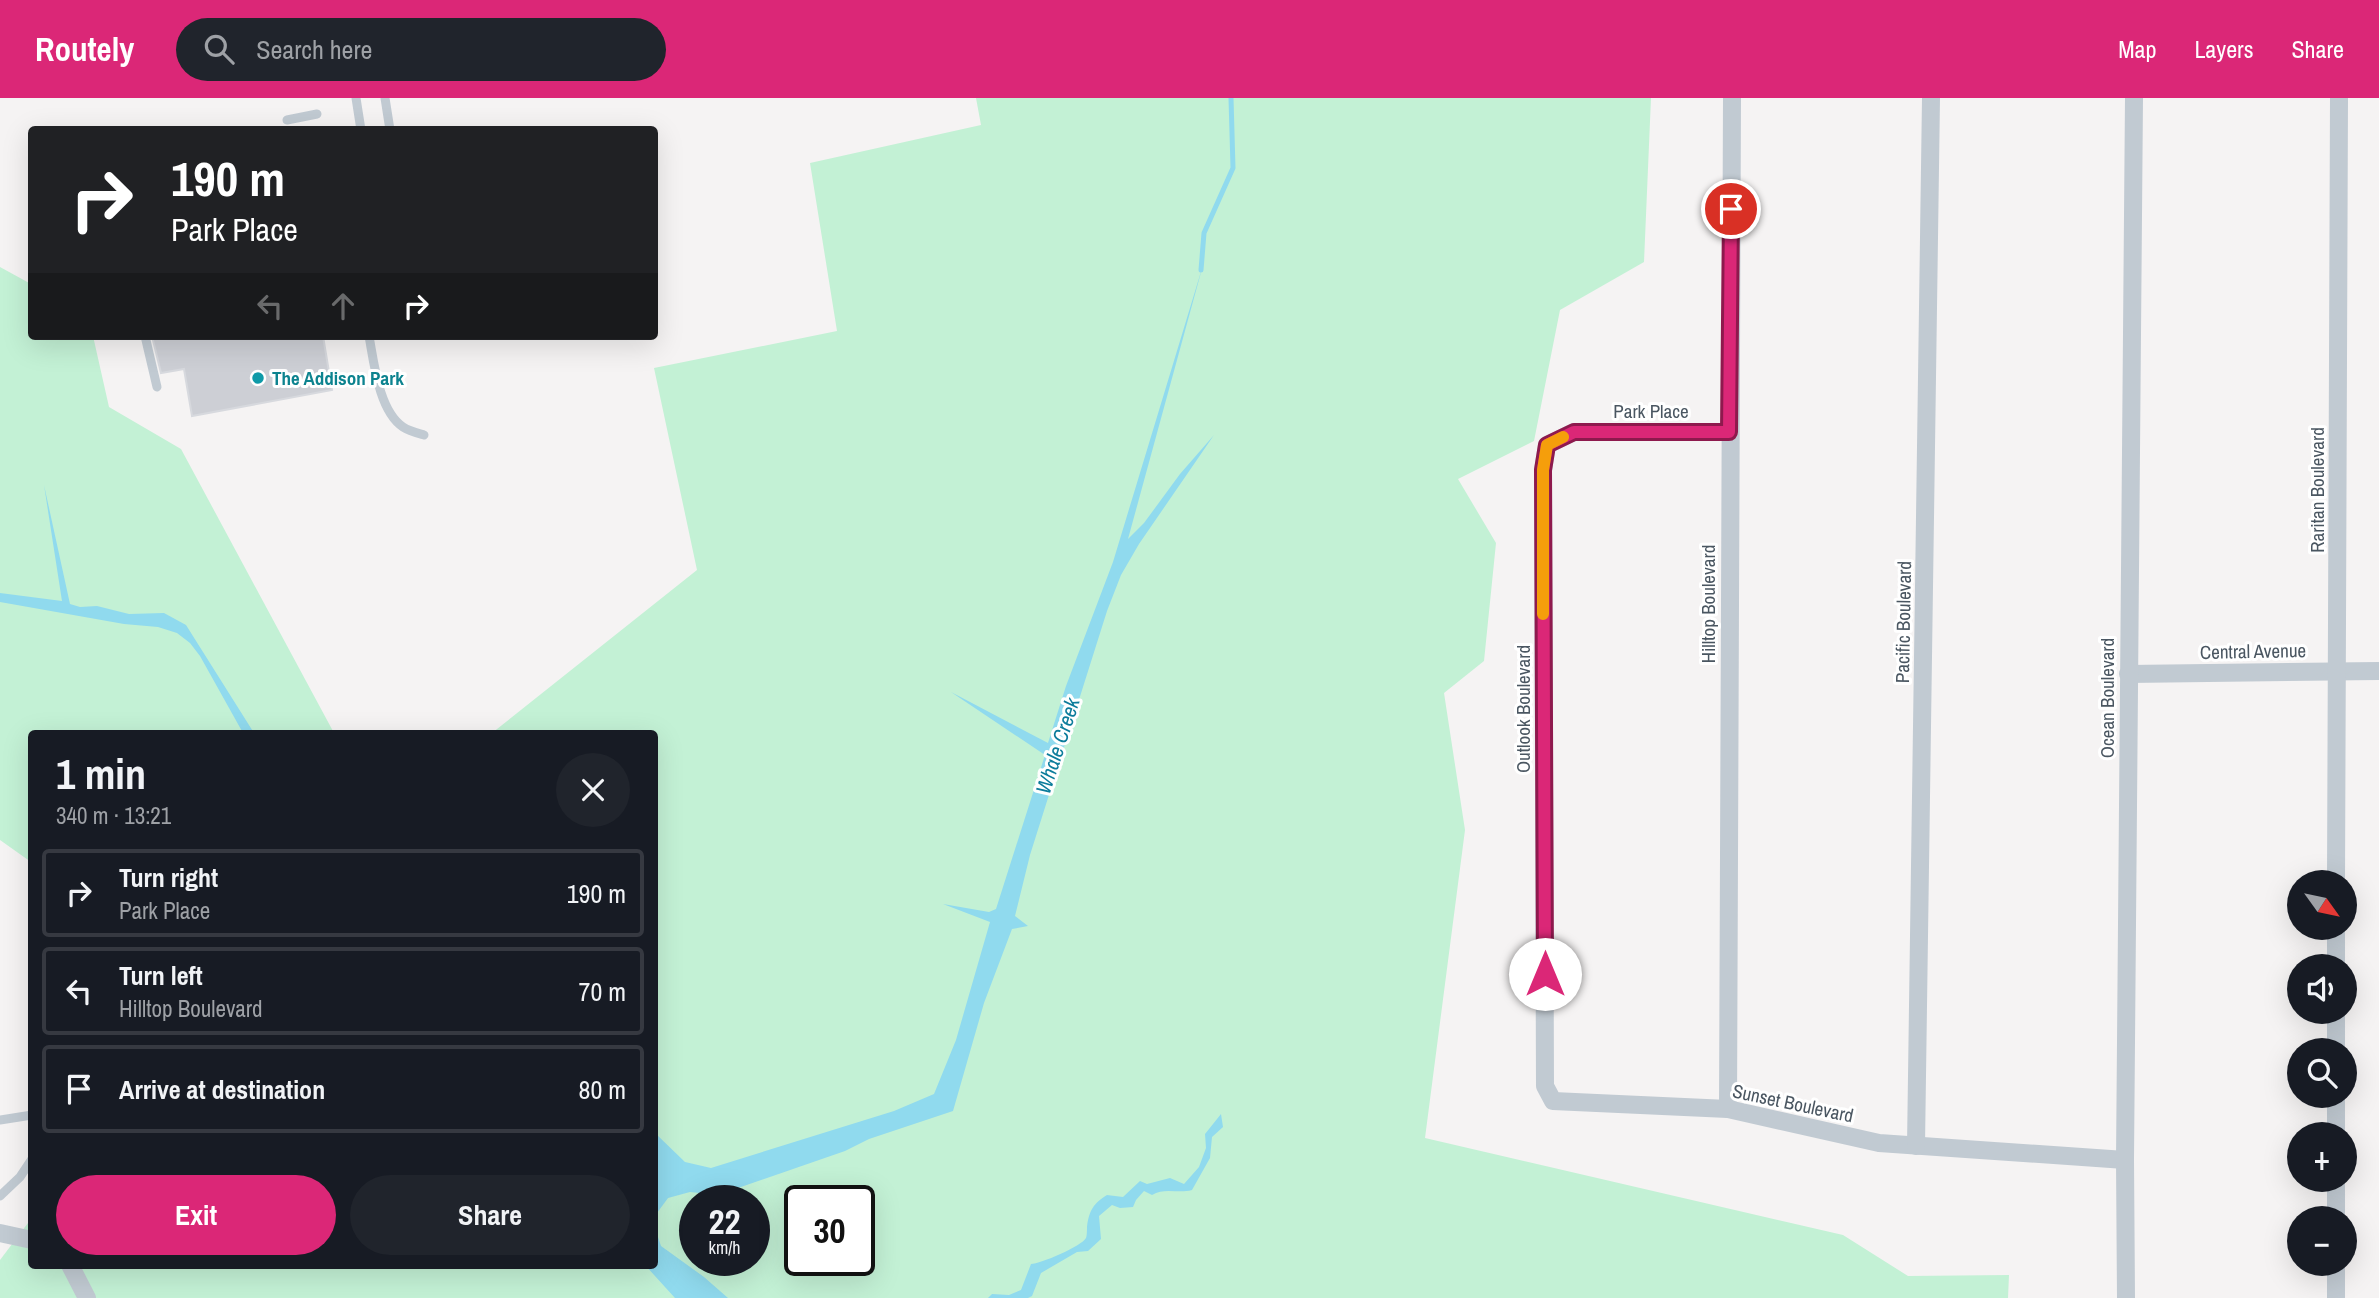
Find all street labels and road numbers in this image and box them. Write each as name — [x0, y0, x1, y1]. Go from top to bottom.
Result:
street label: Park Place — [1613, 398, 1689, 424]
street label: Raritan Boulevard — [2304, 427, 2330, 553]
street label: Hilltop Boulevard — [1695, 545, 1721, 663]
street label: Pacific Boulevard — [1889, 561, 1917, 683]
street label: Central Avenue — [2200, 637, 2306, 665]
street label: Ocean Boulevard — [2094, 638, 2120, 758]
street label: Outlook Boulevard — [1510, 645, 1536, 773]
street label: Sunset Boulevard — [1730, 1077, 1856, 1129]

